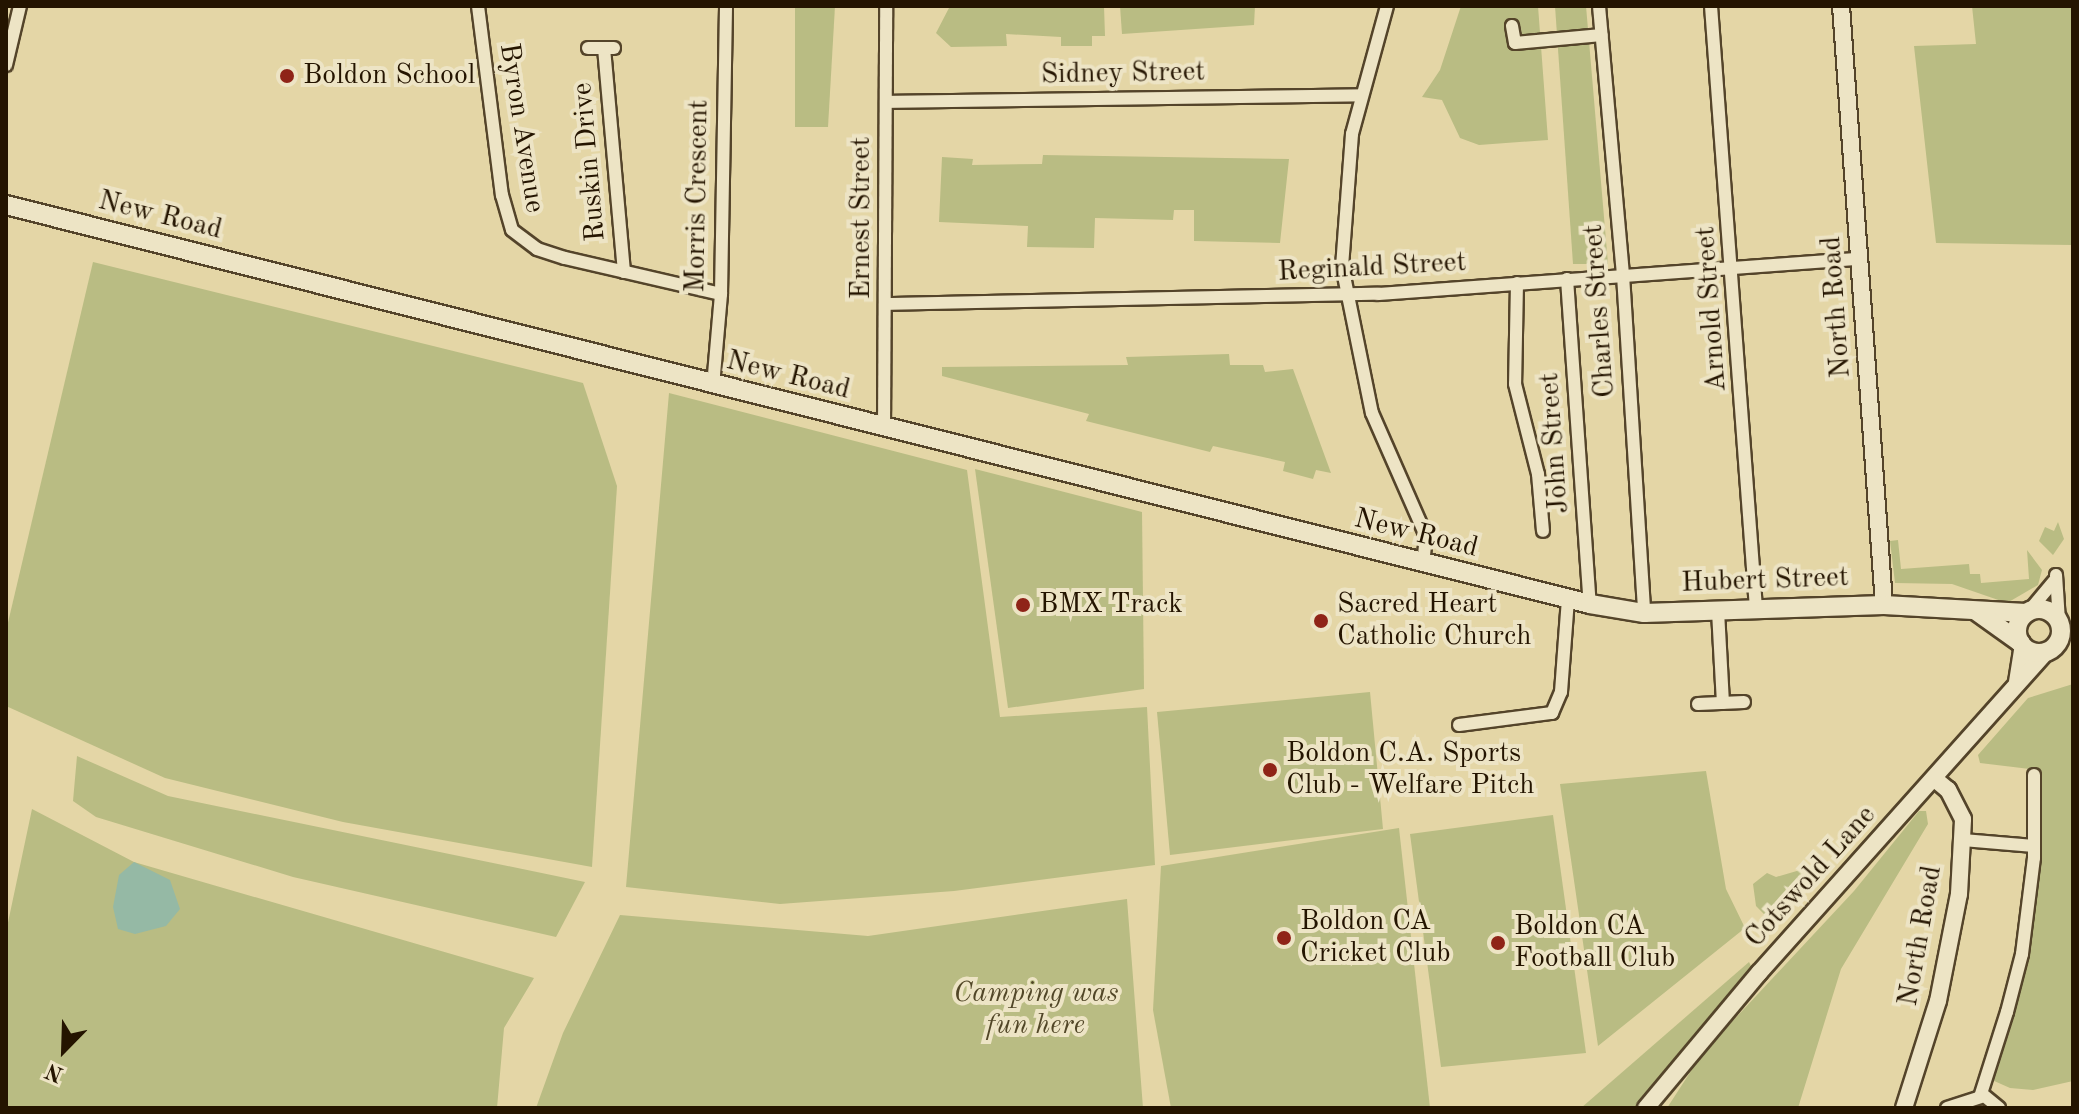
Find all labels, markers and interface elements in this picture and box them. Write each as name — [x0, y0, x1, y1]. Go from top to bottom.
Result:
street label: Byron Avenue — [491, 41, 551, 215]
street label: Sidney Street — [1041, 56, 1205, 92]
place label: Boldon School — [303, 59, 475, 93]
marker: Boldon School — [278, 67, 296, 85]
street label: Ruskin Drive — [566, 81, 614, 243]
street label: Morris Crescent — [680, 99, 716, 293]
street label: Ernest Street — [845, 137, 879, 299]
street label: New Road — [95, 184, 225, 248]
street label: Charles Street — [1577, 223, 1623, 399]
street label: Arnold Street — [1689, 225, 1735, 393]
street label: North Road — [1815, 235, 1859, 379]
street label: Reginald Street — [1277, 246, 1467, 290]
street label: New Road — [723, 344, 853, 408]
street label: John Street — [1533, 371, 1577, 515]
street label: New Road — [1351, 502, 1481, 566]
street label: Hubert Street — [1681, 561, 1849, 601]
place label: BMX Track — [1039, 588, 1183, 622]
place label: Sacred Heart Catholic Church — [1337, 588, 1532, 654]
marker: BMX Track — [1014, 596, 1032, 614]
marker: Sacred Heart Catholic Church — [1312, 612, 1330, 630]
place label: Boldon C.A. Sports Club - Welfare Pitch — [1286, 737, 1534, 803]
marker: Boldon C.A. Sports Club - Welfare Pitch — [1261, 761, 1279, 779]
street label: Cotswold Lane — [1738, 799, 1884, 955]
street label: North Road — [1892, 863, 1950, 1009]
place label: Boldon CA Cricket Club — [1300, 905, 1451, 971]
place label: Boldon CA Football Club — [1514, 910, 1675, 976]
marker: Boldon CA Cricket Club — [1275, 929, 1293, 947]
marker: Boldon CA Football Club — [1489, 934, 1507, 952]
park label: Camping was fun here — [954, 977, 1118, 1043]
north arrow — [24, 1010, 104, 1090]
text: N — [43, 1059, 67, 1086]

